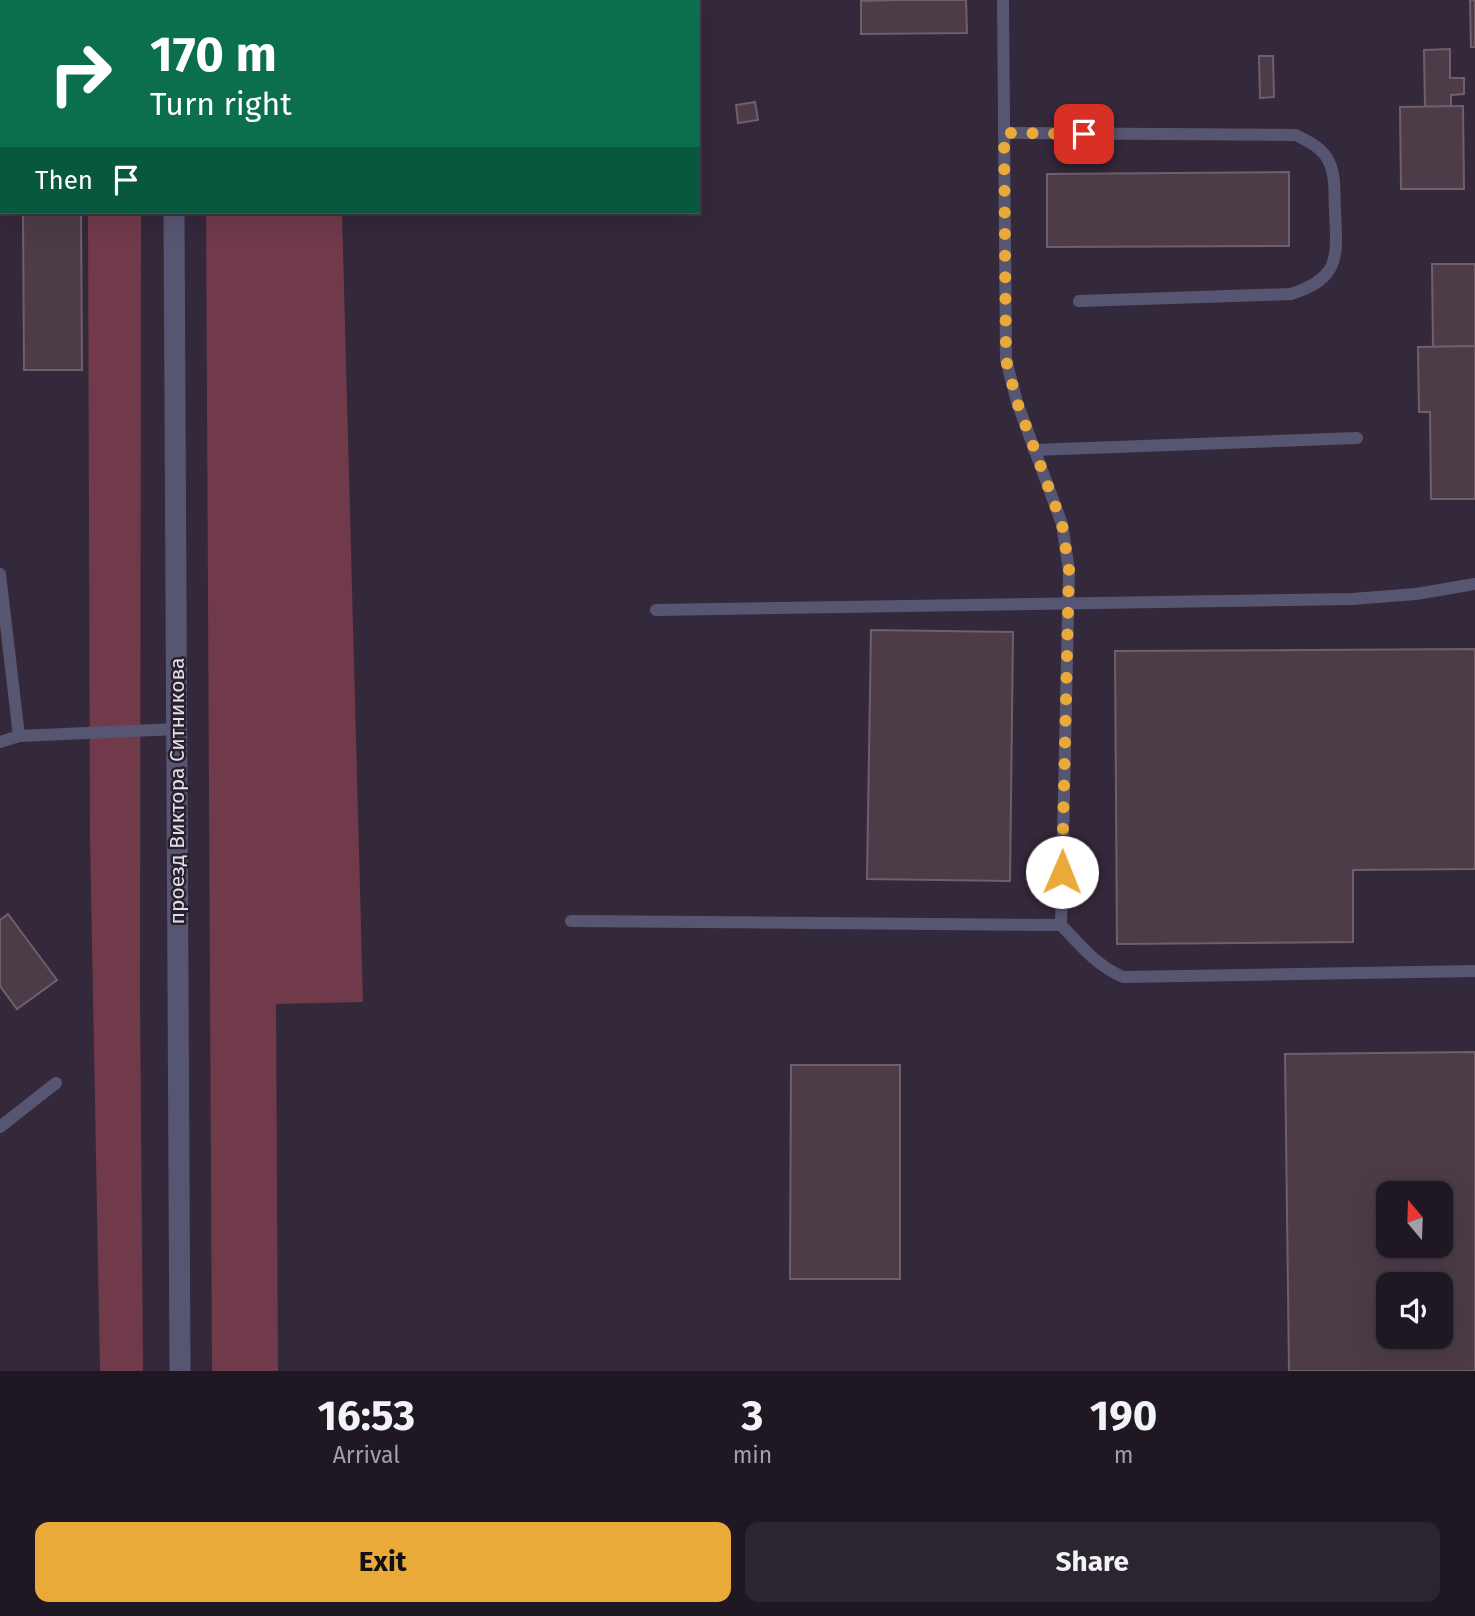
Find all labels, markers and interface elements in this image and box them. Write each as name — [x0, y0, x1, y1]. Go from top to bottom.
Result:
text: 170 m — [150, 25, 277, 84]
icon: right — [35, 28, 126, 119]
text: Turn right — [150, 85, 292, 123]
pin — [1054, 104, 1114, 164]
icon: arrive — [1065, 115, 1103, 153]
icon: arrive — [107, 161, 145, 199]
text: Then — [35, 165, 93, 196]
street label: проезд Виктора Ситникова — [164, 658, 190, 924]
position arrow — [1025, 835, 1099, 909]
north arrow — [1376, 1181, 1452, 1258]
map controls — [1376, 1181, 1453, 1349]
button: sound — [1376, 1272, 1453, 1349]
text: 16:53 — [318, 1391, 415, 1441]
text: 3 — [742, 1391, 763, 1441]
text: 190 — [1090, 1391, 1157, 1441]
text: Arrival — [333, 1441, 400, 1469]
text: min — [733, 1441, 772, 1469]
text: m — [1114, 1441, 1134, 1469]
button: Exit — [35, 1522, 731, 1602]
button: Share — [745, 1522, 1440, 1602]

